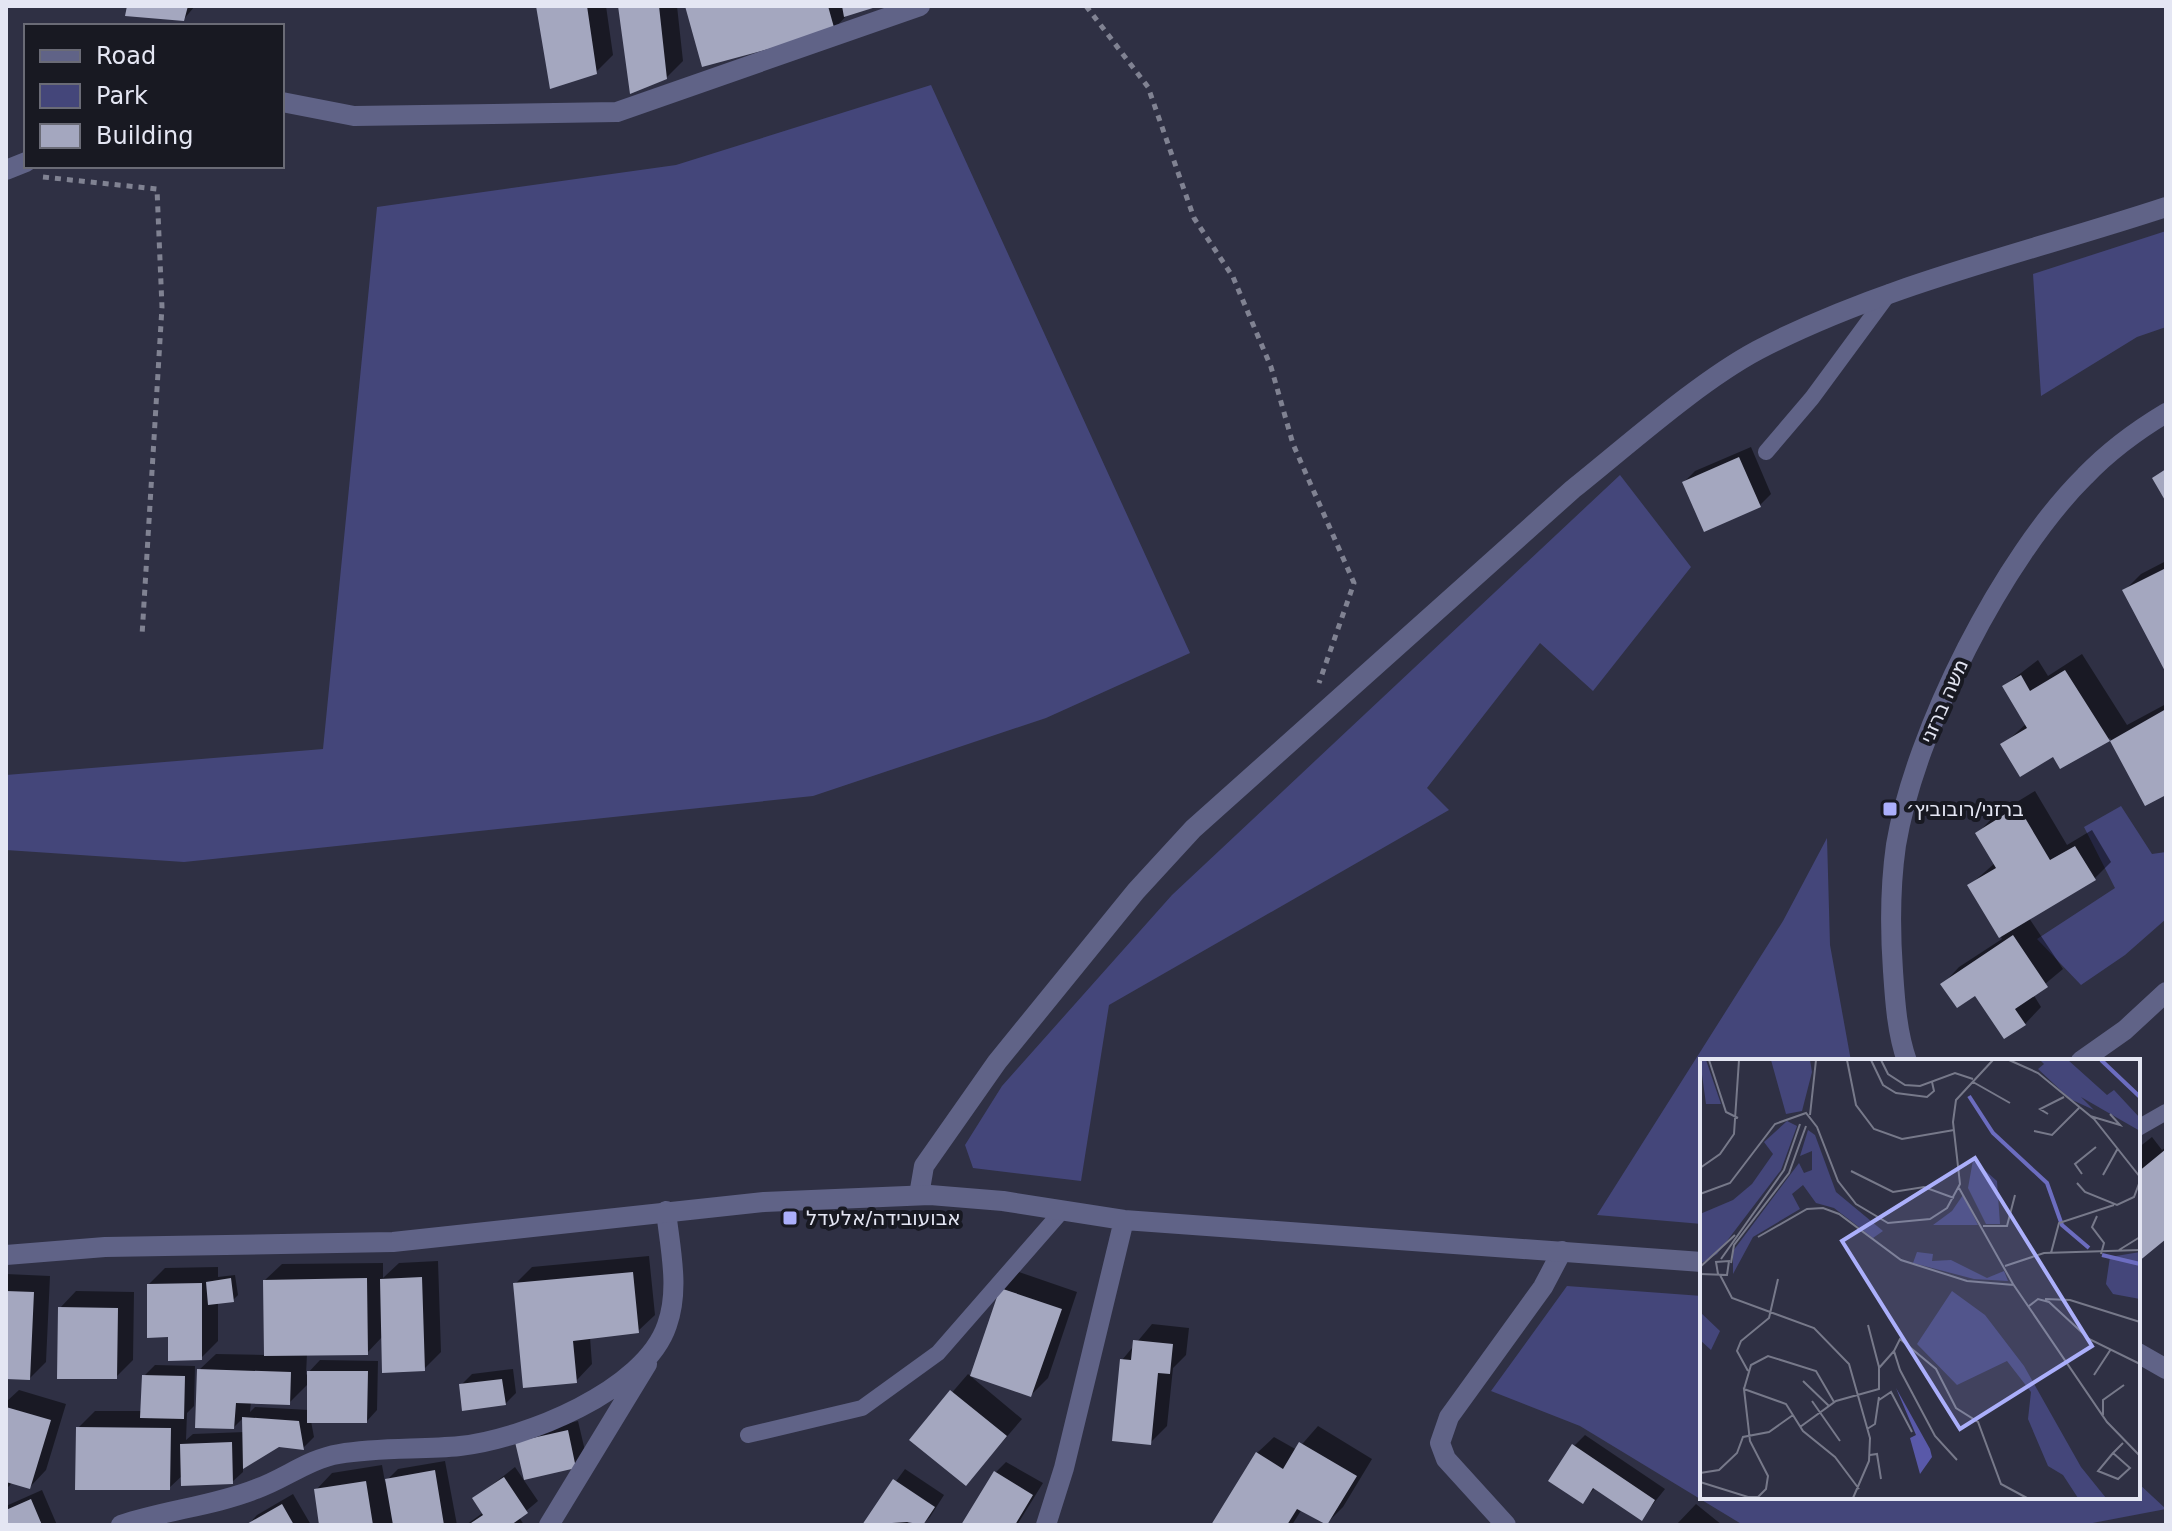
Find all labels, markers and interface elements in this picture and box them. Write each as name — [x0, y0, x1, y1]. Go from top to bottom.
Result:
legend — [24, 24, 284, 168]
text: Road — [96, 42, 156, 70]
text: Park — [96, 82, 148, 110]
text: Building — [96, 122, 193, 150]
street label: משה ברזני — [1915, 655, 1973, 747]
place label: ברזני/רובוביץ׳ — [1906, 797, 2024, 821]
marker: ברזני/רובוביץ׳ — [1881, 800, 1899, 818]
inset map — [1700, 1059, 2140, 1499]
place label: אבועובידה/אלעדל — [806, 1206, 961, 1230]
marker: אבועובידה/אלעדל — [781, 1209, 799, 1227]

